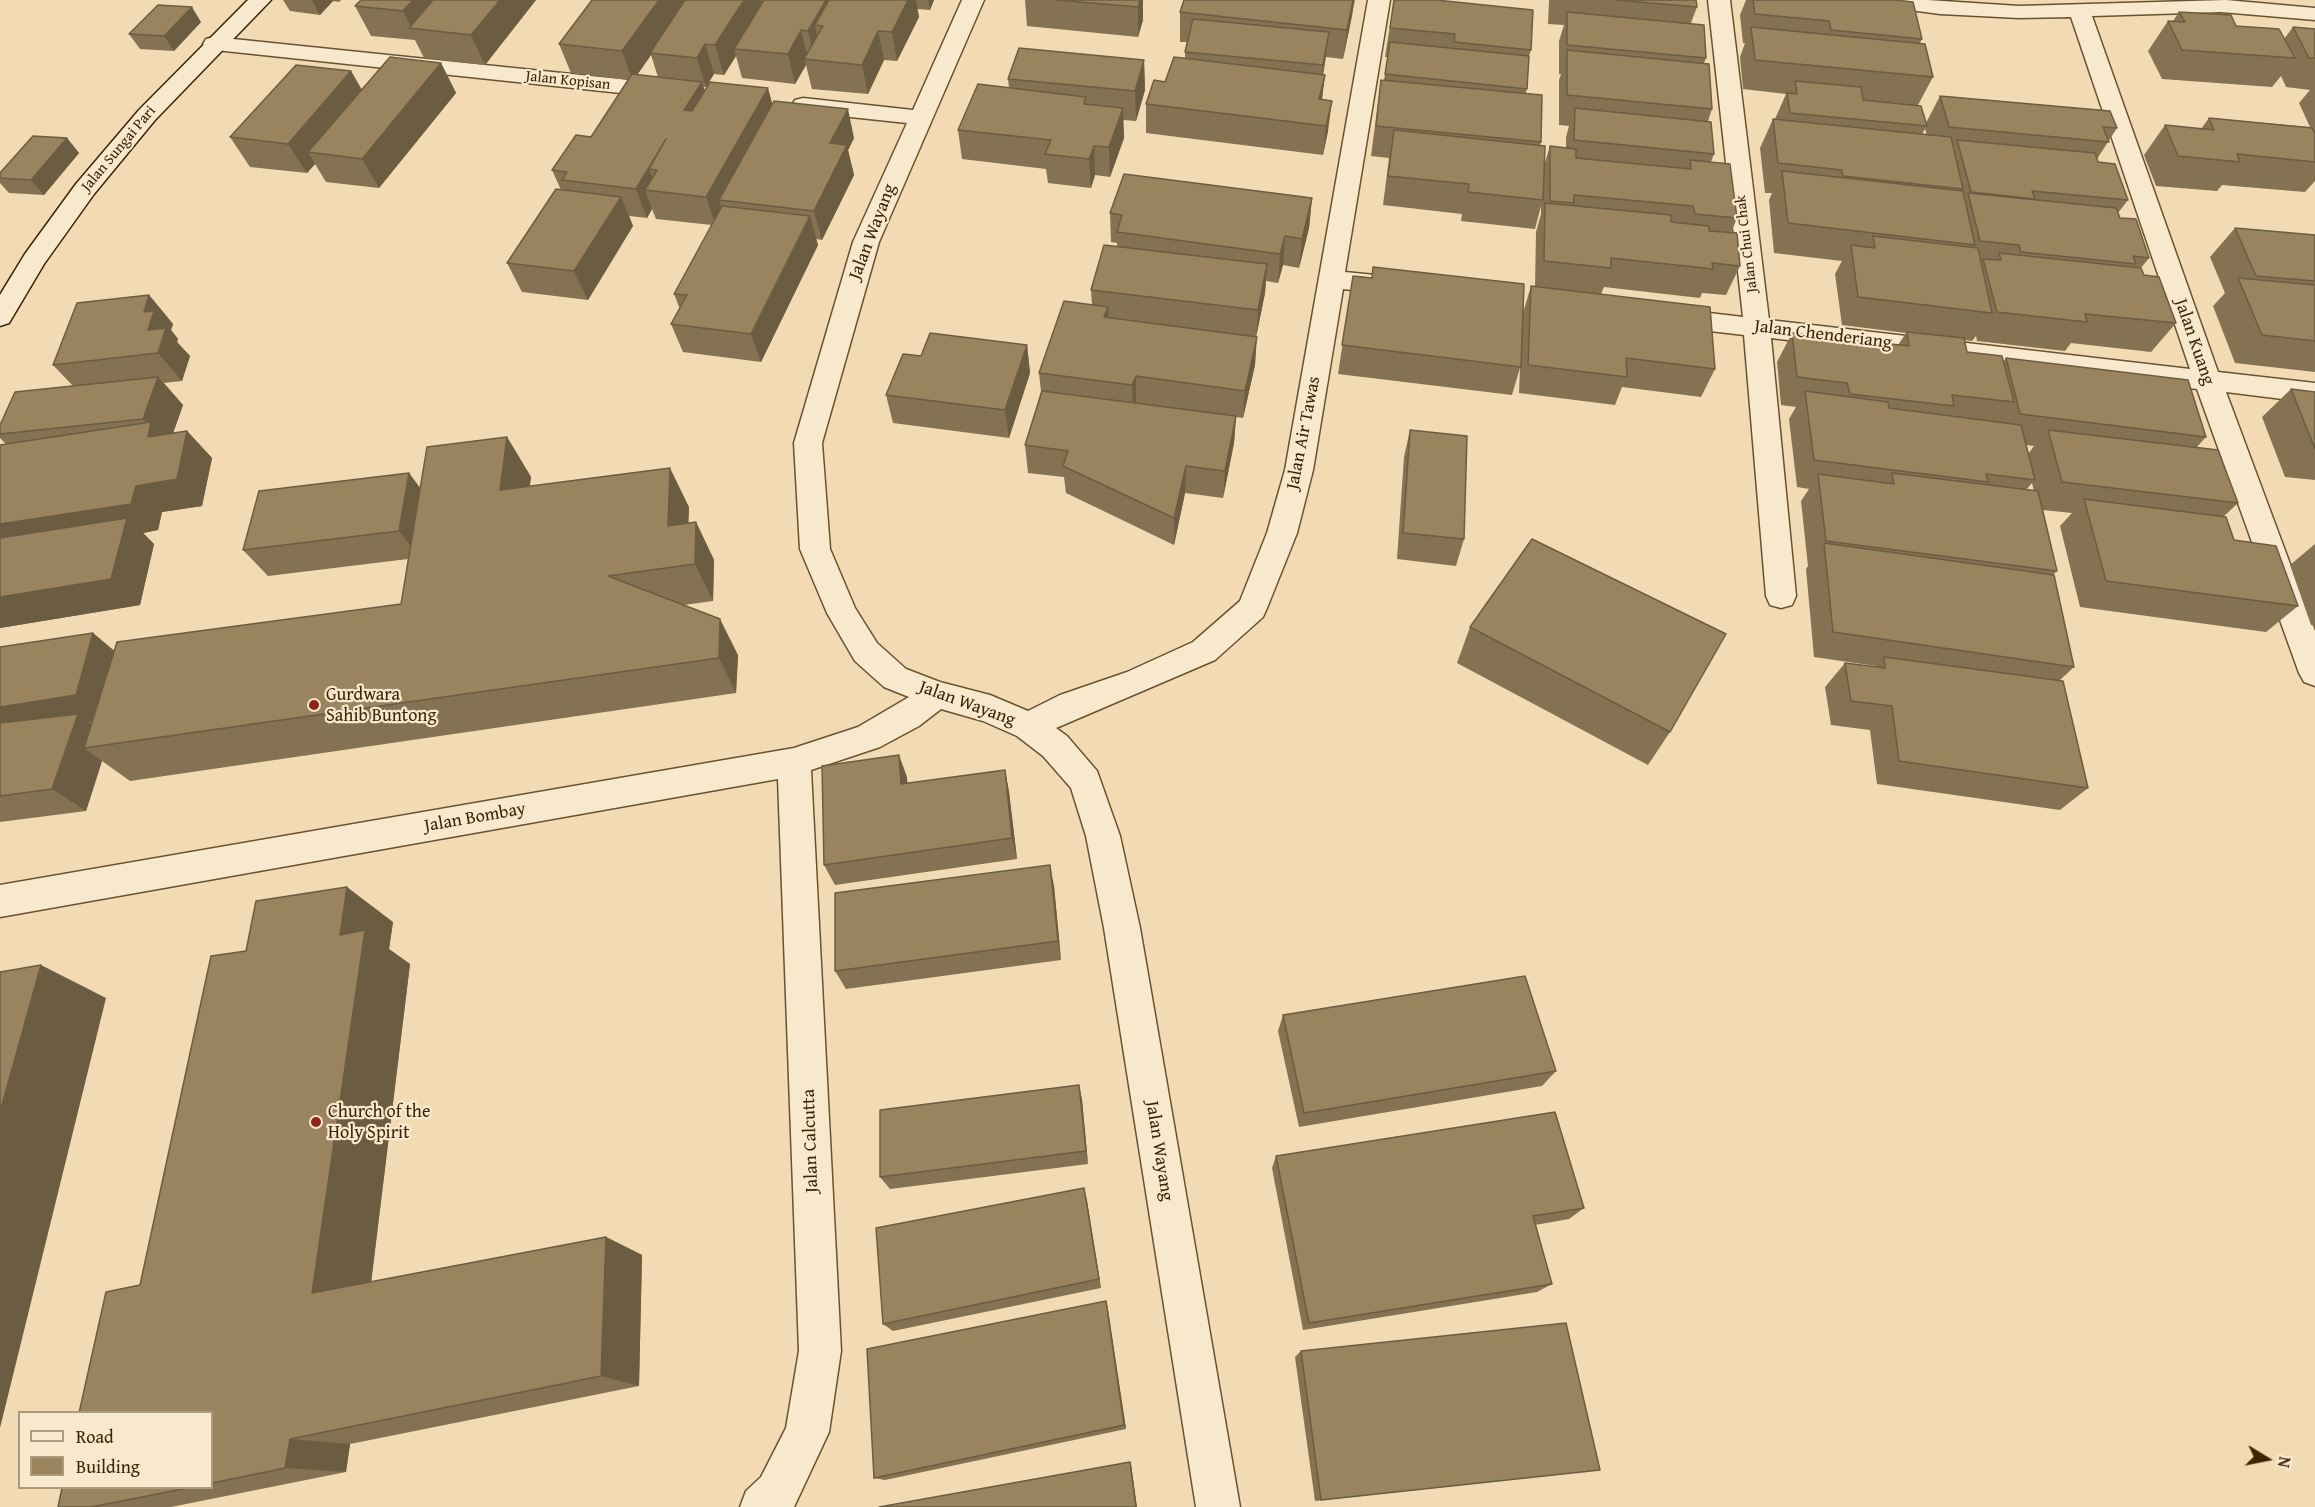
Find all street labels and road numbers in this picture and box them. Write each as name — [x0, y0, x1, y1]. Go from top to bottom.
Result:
street label: Jalan Kopisan — [525, 68, 611, 94]
street label: Jalan Sungai Pari — [78, 102, 160, 196]
street label: Jalan Wayang — [845, 181, 901, 283]
street label: Jalan Chui Chak — [1732, 194, 1762, 294]
street label: Jalan Kuang — [2169, 296, 2219, 388]
street label: Jalan Chenderiang — [1753, 316, 1893, 354]
street label: Jalan Air Tawas — [1282, 375, 1326, 491]
street label: Jalan Wayang — [916, 677, 1018, 731]
street label: Jalan Bombay — [423, 798, 527, 838]
street label: Jalan Calcutta — [798, 1089, 824, 1193]
street label: Jalan Wayang — [1140, 1099, 1178, 1203]

